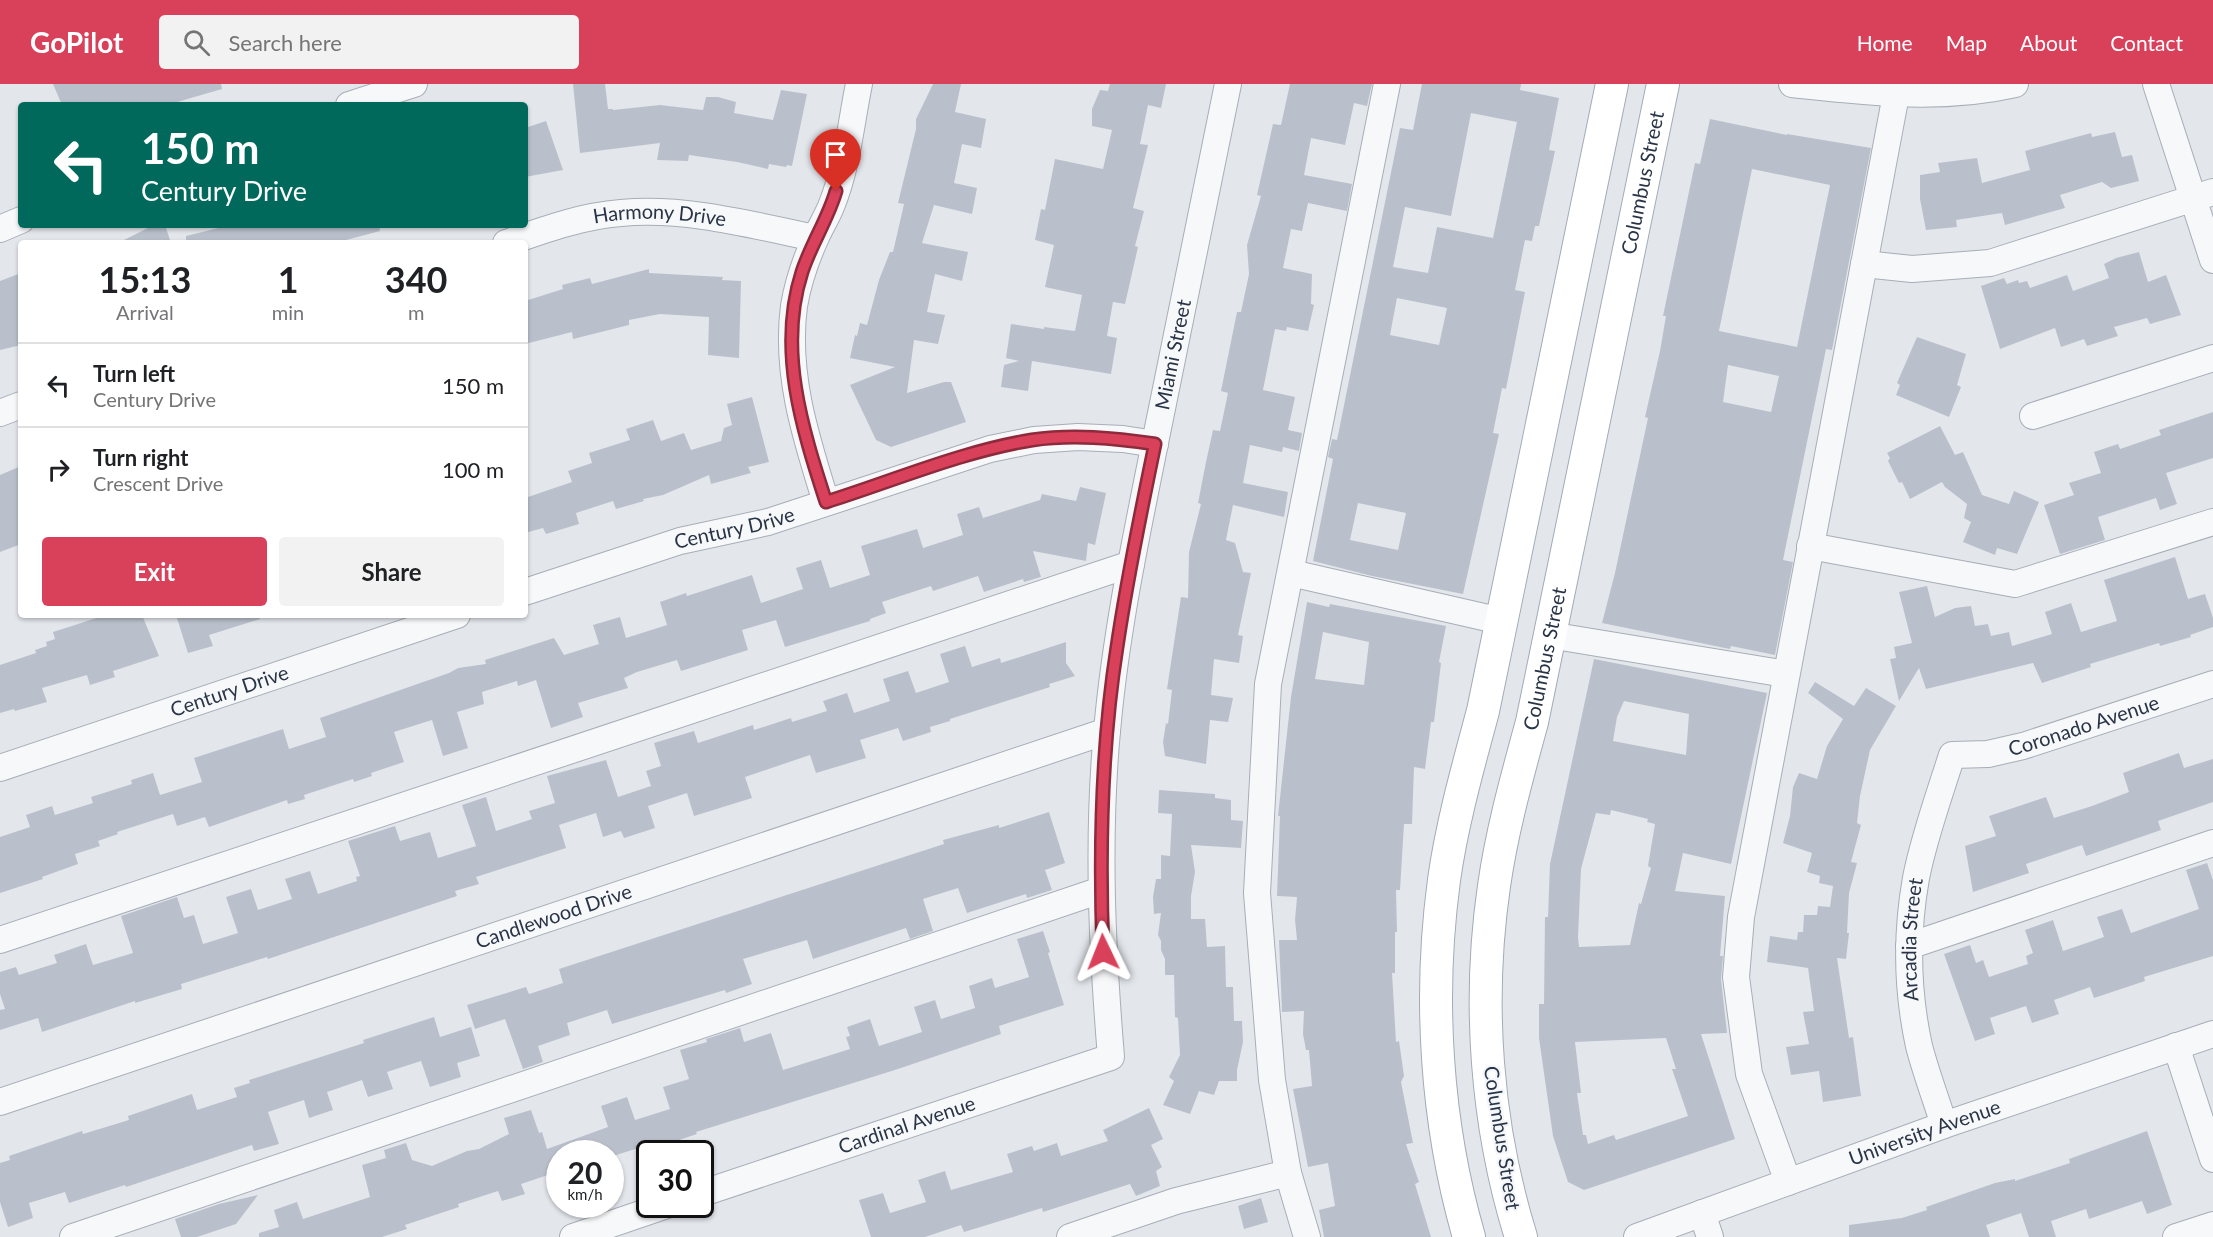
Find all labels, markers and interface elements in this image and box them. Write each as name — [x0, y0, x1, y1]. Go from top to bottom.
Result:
search box — [159, 15, 579, 69]
text: GoPilot — [30, 25, 123, 59]
icon: search — [180, 26, 213, 59]
text: Search here — [228, 29, 342, 56]
text: Home — [1857, 30, 1913, 55]
text: Map — [1946, 30, 1987, 55]
text: About — [2020, 30, 2077, 55]
text: Contact — [2110, 30, 2183, 55]
street label: Columbus Street — [1615, 109, 1668, 256]
text: 150 m — [141, 123, 259, 173]
icon: left — [42, 126, 120, 204]
pin — [810, 129, 861, 191]
icon: arrive — [819, 138, 852, 171]
text: Century Drive — [141, 174, 307, 207]
street label: Harmony Drive — [591, 199, 728, 230]
text: 15:13 — [99, 257, 191, 301]
text: 1 — [278, 257, 299, 301]
text: 340 — [385, 257, 447, 301]
street label: Miami Street — [1149, 297, 1195, 412]
text: Arrival — [116, 300, 174, 324]
text: min — [272, 300, 304, 324]
text: m — [408, 300, 424, 324]
text: Turn left — [93, 360, 175, 387]
icon: left — [42, 369, 75, 402]
text: 150 m — [442, 372, 504, 399]
text: Century Drive — [93, 387, 216, 411]
text: Turn right — [93, 444, 188, 471]
icon: right — [42, 453, 75, 486]
text: 100 m — [442, 456, 504, 483]
text: Crescent Drive — [93, 471, 223, 495]
street label: Century Drive — [672, 501, 797, 553]
button: Exit — [42, 537, 267, 606]
button: Share — [279, 537, 504, 606]
street label: Columbus Street — [1517, 585, 1570, 733]
street label: Century Drive — [167, 659, 291, 721]
street label: Coronado Avenue — [2006, 689, 2162, 760]
street label: Arcadia Street — [1896, 876, 1927, 1003]
street label: Candlewood Drive — [472, 878, 635, 953]
position arrow — [1071, 920, 1135, 984]
street label: Columbus Street — [1480, 1064, 1526, 1212]
street label: Cardinal Avenue — [835, 1090, 978, 1158]
street label: University Avenue — [1845, 1094, 2003, 1170]
speed limit sign: 30 — [636, 1140, 714, 1218]
text: 20 — [568, 1154, 602, 1190]
text: km/h — [567, 1185, 603, 1203]

